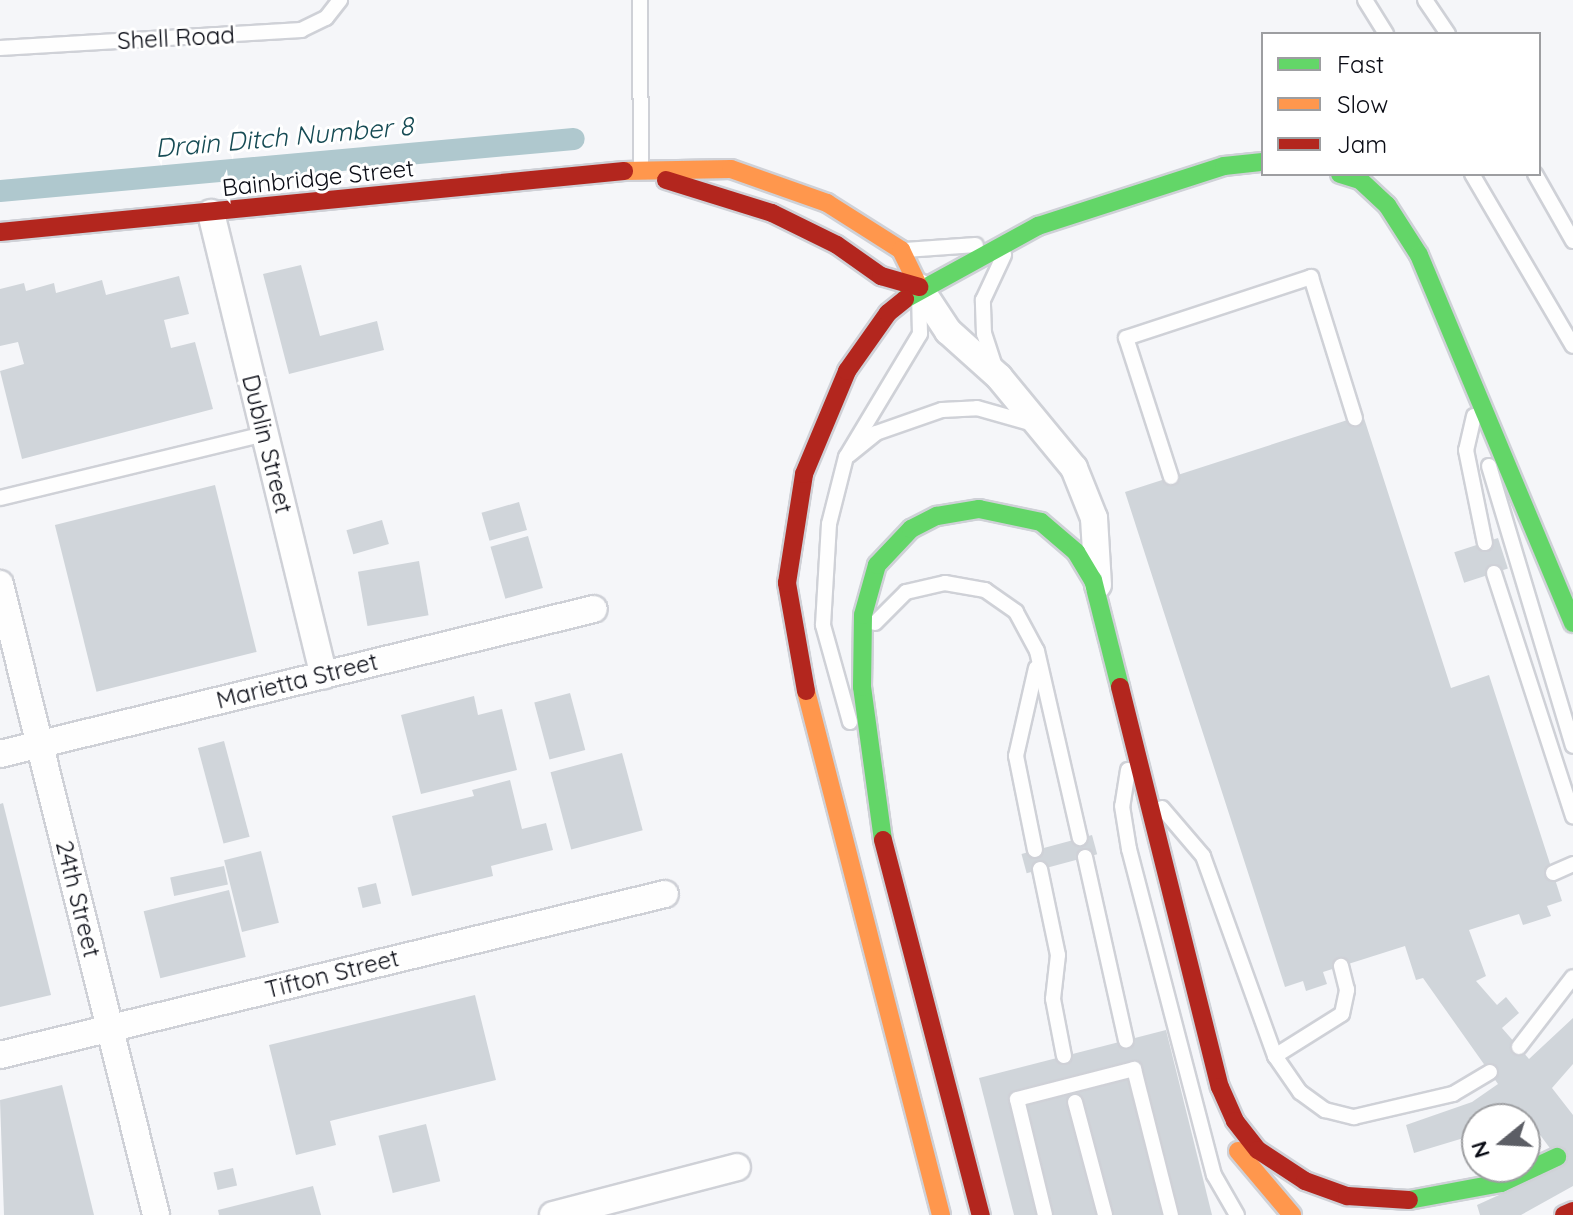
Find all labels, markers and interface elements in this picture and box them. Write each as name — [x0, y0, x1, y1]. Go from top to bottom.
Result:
street label: Shell Road — [116, 21, 236, 55]
legend — [1261, 32, 1541, 176]
text: Fast — [1337, 49, 1384, 79]
text: Slow — [1337, 89, 1388, 119]
water label: Drain Ditch Number 8 — [154, 110, 414, 164]
text: Jam — [1337, 129, 1387, 159]
street label: Bainbridge Street — [221, 154, 415, 202]
street label: Dublin Street — [236, 372, 298, 516]
street label: Marietta Street — [213, 647, 381, 715]
street label: 24th Street — [50, 838, 106, 960]
street label: Tifton Street — [262, 943, 402, 1005]
north arrow — [1461, 1103, 1541, 1183]
text: N — [1464, 1138, 1496, 1162]

